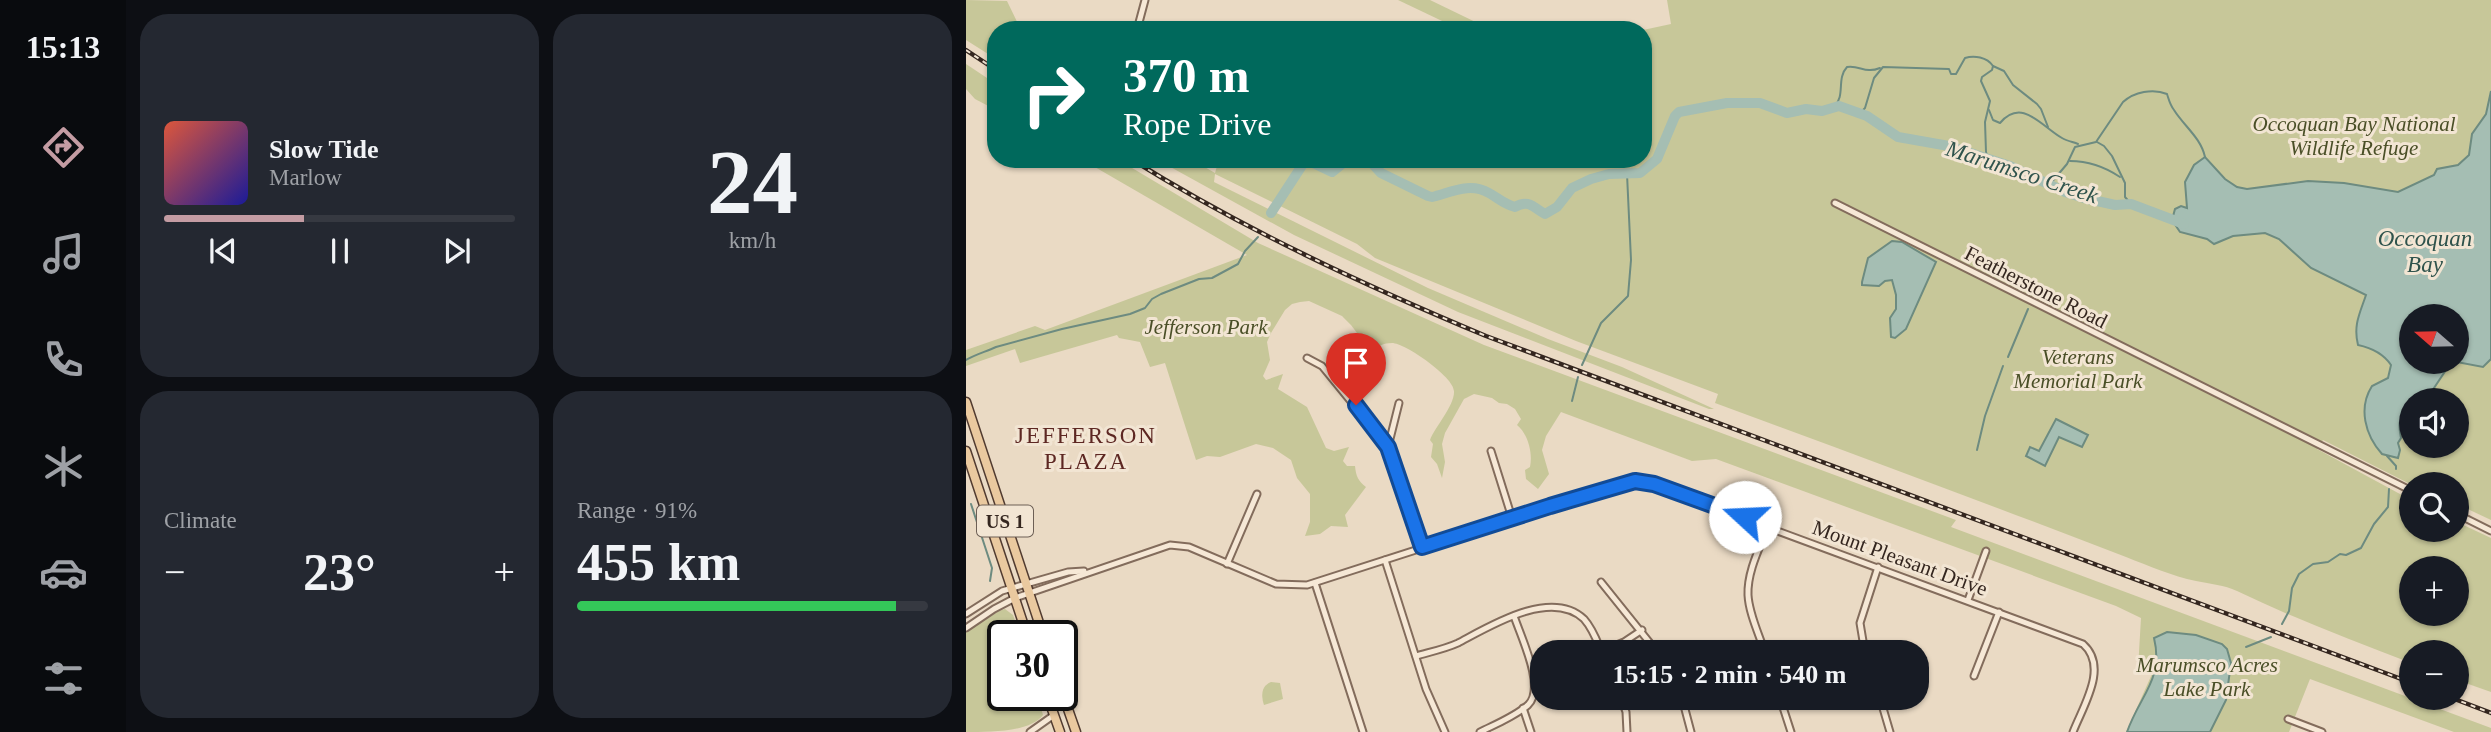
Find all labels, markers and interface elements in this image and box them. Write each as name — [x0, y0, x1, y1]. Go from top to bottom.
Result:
text: 15:13 — [26, 29, 100, 65]
text: 370 m — [1123, 48, 1250, 103]
icon: right — [1008, 49, 1099, 140]
text: Rope Drive — [1123, 106, 1271, 142]
park label: Occoquan Bay National Wildlife Refuge — [2253, 112, 2456, 160]
icon: directions — [39, 123, 88, 172]
text: 24 — [707, 132, 798, 233]
text: Slow Tide — [269, 135, 379, 164]
water label: Marumsco Creek — [1942, 135, 2102, 209]
text: Marlow — [269, 165, 342, 190]
water label: Occoquan Bay — [2378, 226, 2472, 277]
text: km/h — [729, 228, 776, 253]
icon: music — [39, 229, 88, 278]
icon: previous — [204, 232, 242, 270]
icon: pause — [321, 232, 359, 270]
icon: next — [438, 232, 476, 270]
street label: Featherstone Road — [1961, 241, 2112, 334]
north arrow — [2399, 304, 2469, 374]
map controls — [2399, 304, 2469, 710]
park label: Jefferson Park — [1144, 315, 1268, 339]
pin — [1326, 333, 1386, 405]
icon: phone — [39, 335, 88, 384]
icon: arrive — [1337, 344, 1375, 382]
park label: Veterans Memorial Park — [2013, 345, 2143, 393]
button: sound — [2399, 388, 2469, 458]
district label: JEFFERSON PLAZA — [1015, 423, 1157, 474]
icon: climate — [39, 442, 88, 491]
button: search — [2399, 472, 2469, 542]
position arrow — [1708, 480, 1782, 554]
text: Range · 91% — [577, 498, 697, 523]
road number: US 1 — [977, 506, 1033, 536]
text: Climate — [164, 508, 237, 533]
street label: Mount Pleasant Drive — [1809, 515, 1991, 601]
text: 455 km — [577, 534, 740, 591]
text: 23° — [303, 544, 376, 601]
icon: car — [39, 548, 88, 597]
text: − — [164, 551, 185, 593]
text: + — [494, 551, 515, 593]
button: + — [2399, 556, 2469, 626]
speed limit sign: 30 — [987, 620, 1078, 711]
button: − — [2399, 640, 2469, 710]
park label: Marumsco Acres Lake Park — [2135, 653, 2278, 701]
icon: filters — [39, 654, 88, 703]
text: 15:15 · 2 min · 540 m — [1613, 660, 1847, 689]

